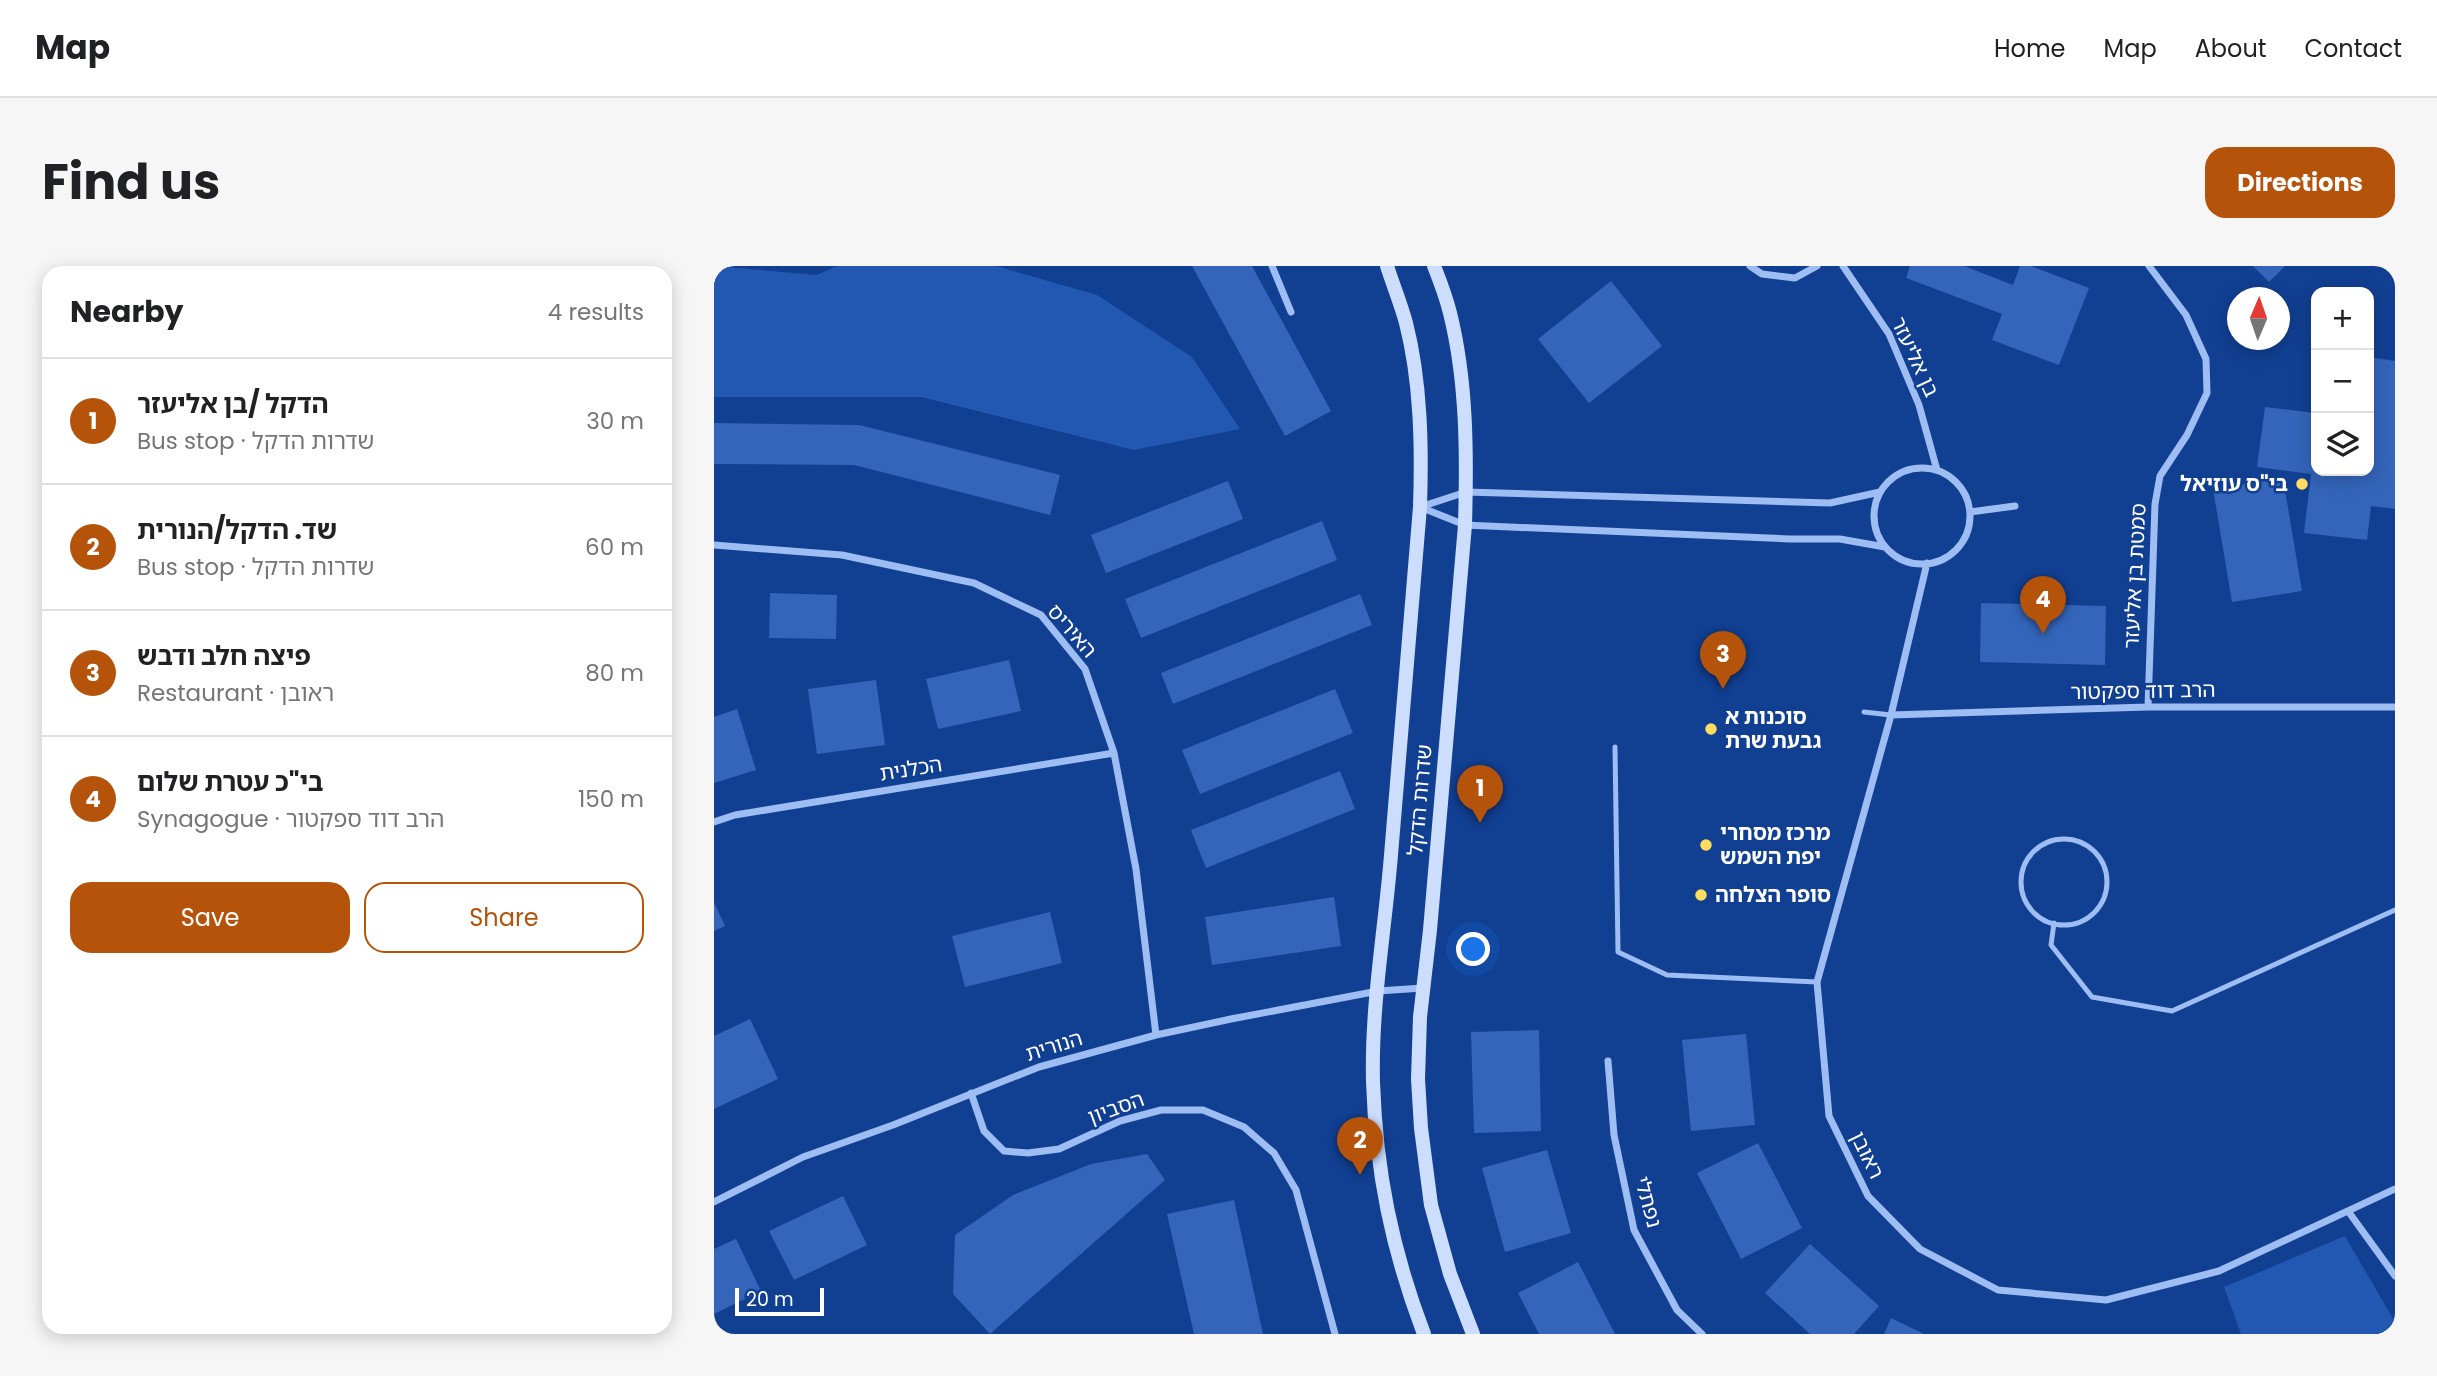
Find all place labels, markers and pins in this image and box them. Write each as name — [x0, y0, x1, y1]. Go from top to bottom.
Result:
place label: בי"ס עוזיאל — [2180, 469, 2288, 498]
marker: בי"ס עוזיאל — [2294, 476, 2310, 492]
pin: 4 — [2020, 576, 2066, 634]
pin: 3 — [1700, 631, 1746, 689]
place label: סוכנות א גבעת שרת — [1725, 702, 1822, 755]
marker: סוכנות א גבעת שרת — [1703, 721, 1719, 737]
pin: 1 — [1457, 765, 1503, 823]
place label: מרכז מסחרי יפת השמש — [1720, 818, 1831, 871]
marker: מרכז מסחרי יפת השמש — [1698, 837, 1714, 853]
place label: סופר הצלחה — [1715, 880, 1831, 909]
marker: סופר הצלחה — [1693, 887, 1709, 903]
pin: 2 — [1337, 1117, 1383, 1175]

